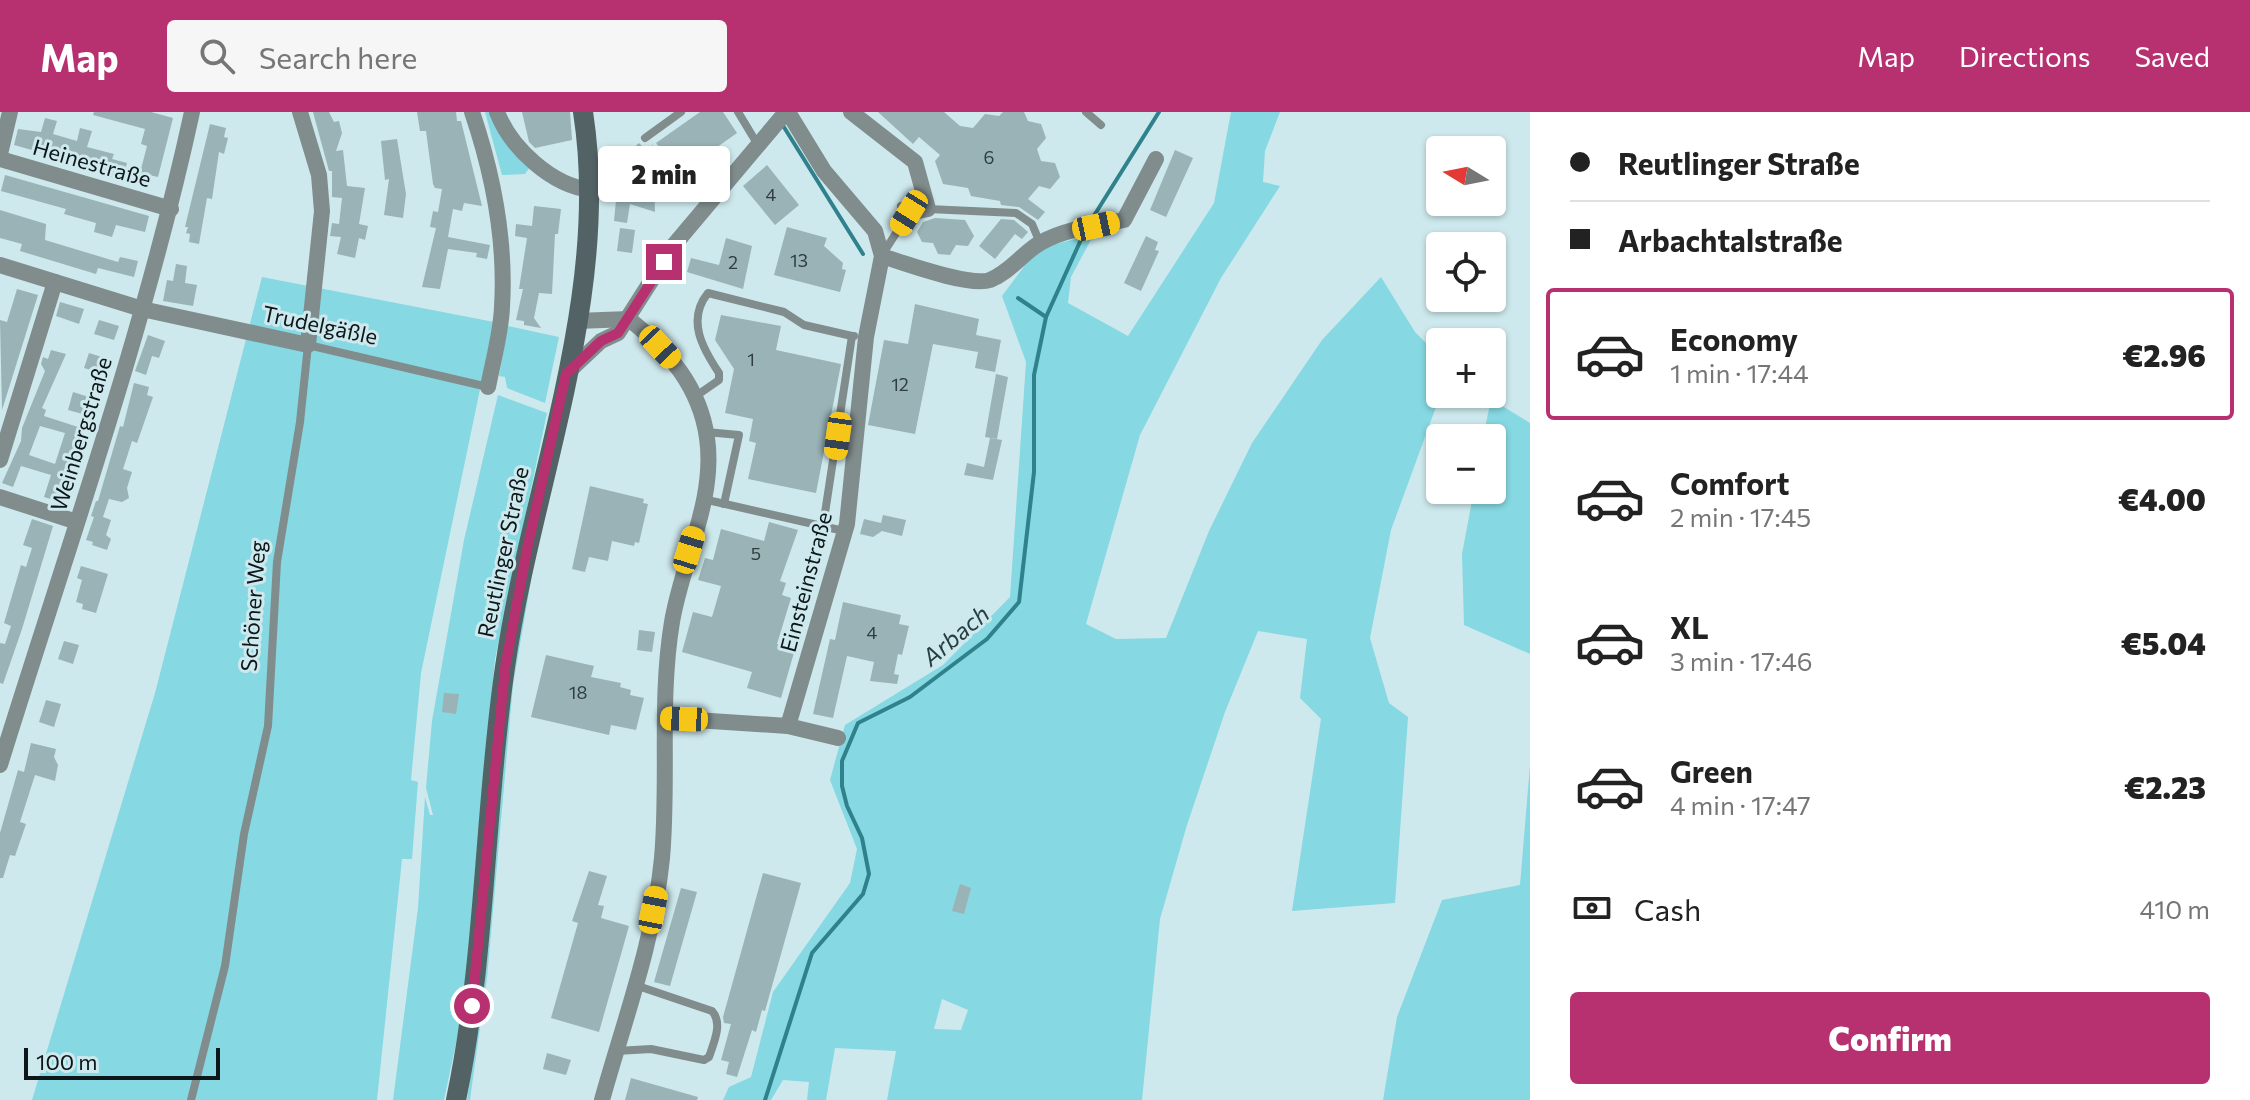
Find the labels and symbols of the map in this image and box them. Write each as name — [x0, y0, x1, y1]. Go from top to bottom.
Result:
street label: Heinestraße — [30, 133, 154, 192]
north arrow — [1426, 136, 1506, 216]
callout: 2 min — [598, 146, 730, 202]
house number: 6 — [984, 146, 994, 168]
house number: 4 — [766, 183, 777, 205]
car — [886, 186, 932, 240]
car — [1070, 209, 1122, 243]
route end — [646, 244, 682, 280]
house number: 13 — [790, 249, 808, 271]
house number: 2 — [728, 251, 738, 273]
street label: Trudelgäßle — [260, 299, 380, 350]
car — [635, 321, 685, 373]
house number: 1 — [747, 348, 755, 370]
street label: Weinbergstraße — [44, 353, 117, 514]
house number: 12 — [891, 373, 909, 395]
car — [823, 411, 853, 461]
street label: Reutlinger Straße — [471, 464, 534, 640]
street label: Einsteinstraße — [774, 509, 837, 655]
car — [671, 524, 707, 576]
street label: Schöner Weg — [234, 540, 271, 672]
house number: 5 — [751, 542, 761, 564]
water label: Arbach — [915, 598, 994, 672]
house number: 4 — [867, 621, 878, 643]
house number: 18 — [569, 681, 587, 703]
car — [660, 706, 708, 732]
car — [637, 884, 669, 936]
route start — [454, 988, 490, 1024]
scale bar — [24, 1044, 220, 1080]

